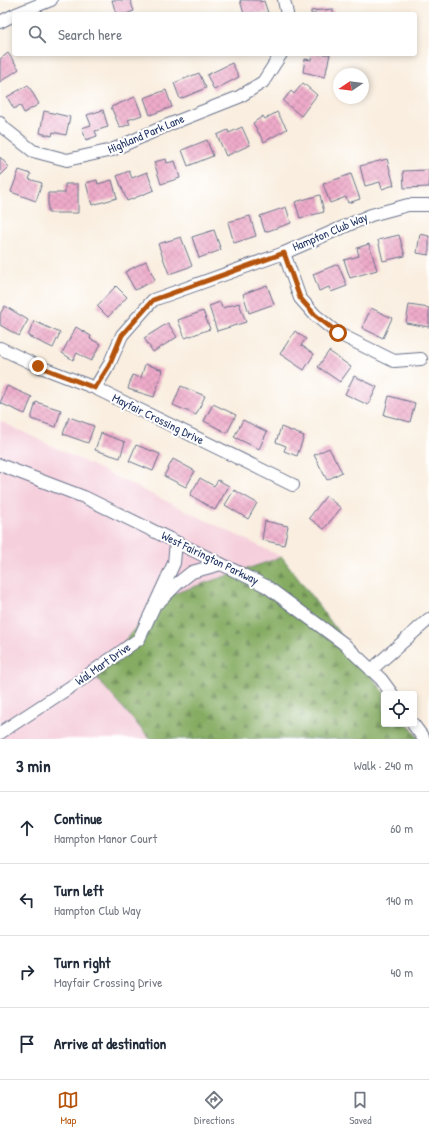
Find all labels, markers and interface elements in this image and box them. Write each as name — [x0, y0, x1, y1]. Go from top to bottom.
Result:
search box — [12, 12, 417, 56]
icon: search — [26, 23, 48, 45]
text: Search here — [58, 24, 122, 45]
north arrow — [333, 68, 369, 104]
street label: Highland Park Lane — [105, 110, 187, 157]
street label: Hampton Club Way — [290, 208, 370, 255]
route start — [329, 324, 347, 342]
route end — [29, 357, 47, 375]
street label: Mayfair Crossing Drive — [110, 389, 207, 448]
street label: West Fairington Parkway — [159, 527, 262, 588]
street label: Wal Mart Drive — [72, 638, 134, 689]
map controls — [381, 691, 417, 727]
button: locate — [381, 691, 417, 727]
text: 3 min — [16, 754, 51, 777]
text: Walk · 240 m — [354, 756, 413, 774]
text: Continue — [54, 808, 102, 829]
icon: ahead — [16, 817, 38, 839]
text: 60 m — [390, 819, 413, 837]
text: Hampton Manor Court — [54, 829, 157, 847]
text: Turn left — [54, 880, 104, 901]
icon: left — [16, 889, 38, 911]
text: 140 m — [386, 891, 413, 909]
text: Hampton Club Way — [54, 901, 141, 919]
text: Turn right — [54, 952, 110, 973]
icon: right — [16, 961, 38, 983]
text: 40 m — [390, 963, 413, 981]
text: Mayfair Crossing Drive — [54, 973, 162, 991]
icon: arrive — [16, 1033, 38, 1055]
text: Arrive at destination — [54, 1033, 166, 1054]
tab: Map — [57, 1089, 79, 1127]
tab: Directions — [194, 1089, 235, 1127]
tab: Saved — [349, 1089, 372, 1127]

